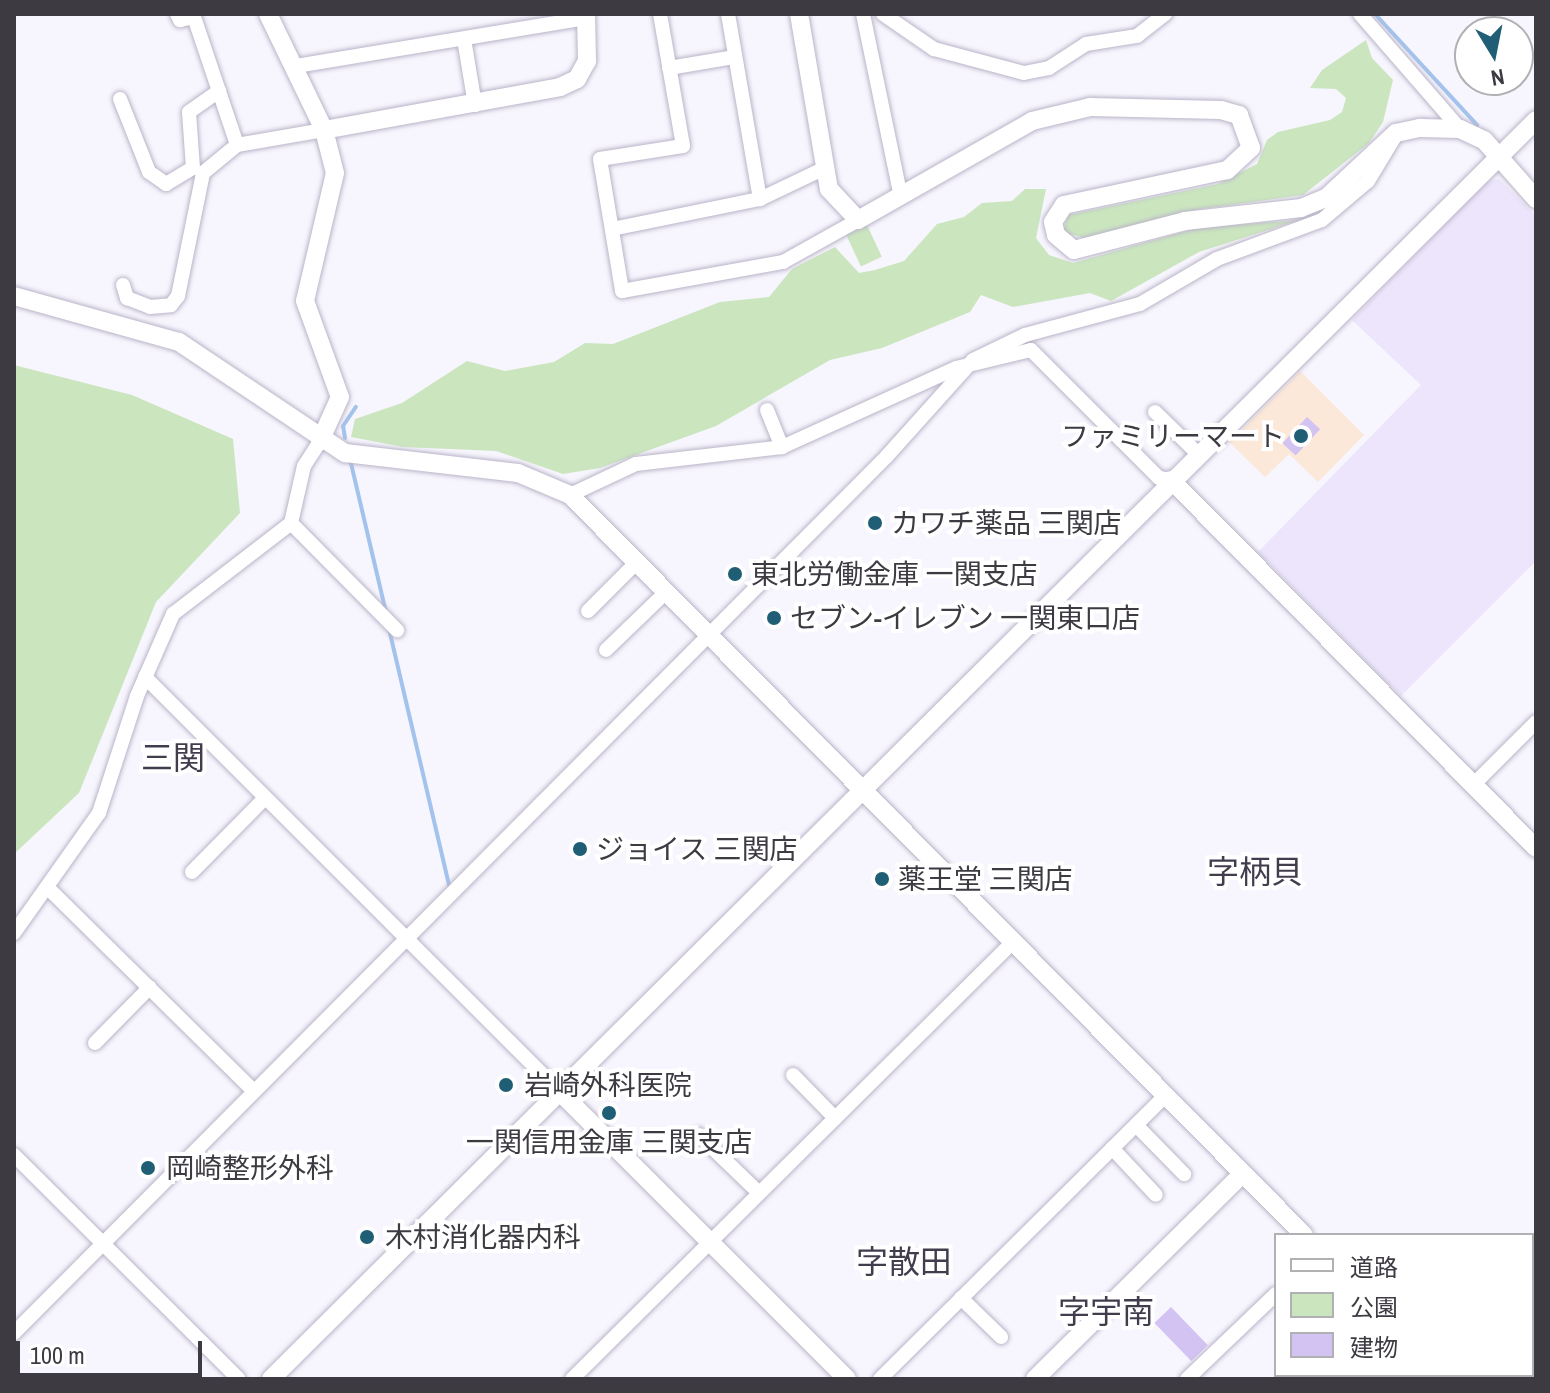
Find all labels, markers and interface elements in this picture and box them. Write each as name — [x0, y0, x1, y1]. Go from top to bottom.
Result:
north arrow — [1454, 16, 1534, 96]
text: N — [1489, 62, 1507, 94]
place label: ファミリーマート — [1061, 419, 1285, 453]
marker: ファミリーマート — [1292, 427, 1310, 445]
place label: カワチ薬品 三関店 — [891, 506, 1121, 540]
marker: カワチ薬品 三関店 — [866, 514, 884, 532]
place label: 東北労働金庫 一関支店 — [751, 557, 1037, 591]
marker: 東北労働金庫 一関支店 — [726, 565, 744, 583]
place label: セブン-イレブン 一関東口店 — [790, 601, 1140, 635]
marker: セブン-イレブン 一関東口店 — [765, 609, 783, 627]
district label: 三関 — [141, 739, 205, 777]
place label: ジョイス 三関店 — [596, 832, 798, 866]
marker: ジョイス 三関店 — [571, 840, 589, 858]
district label: 字柄貝 — [1207, 853, 1303, 891]
place label: 薬王堂 三関店 — [898, 862, 1072, 896]
marker: 薬王堂 三関店 — [873, 870, 891, 888]
place label: 岩崎外科医院 — [524, 1068, 692, 1102]
marker: 岩崎外科医院 — [495, 1074, 517, 1096]
marker: 一関信用金庫 三関支店 — [600, 1104, 618, 1122]
place label: 一関信用金庫 三関支店 — [466, 1125, 752, 1159]
place label: 岡崎整形外科 — [166, 1151, 334, 1185]
marker: 岡崎整形外科 — [137, 1157, 159, 1179]
place label: 木村消化器内科 — [385, 1220, 581, 1254]
marker: 木村消化器内科 — [356, 1226, 378, 1248]
legend — [1274, 1233, 1534, 1377]
district label: 字散田 — [856, 1243, 952, 1281]
text: 道路 — [1350, 1251, 1398, 1283]
text: 公園 — [1350, 1291, 1398, 1323]
district label: 字宇南 — [1058, 1293, 1154, 1331]
scale bar — [20, 1325, 206, 1375]
text: 建物 — [1350, 1331, 1398, 1363]
text: 100 m — [30, 1339, 85, 1371]

